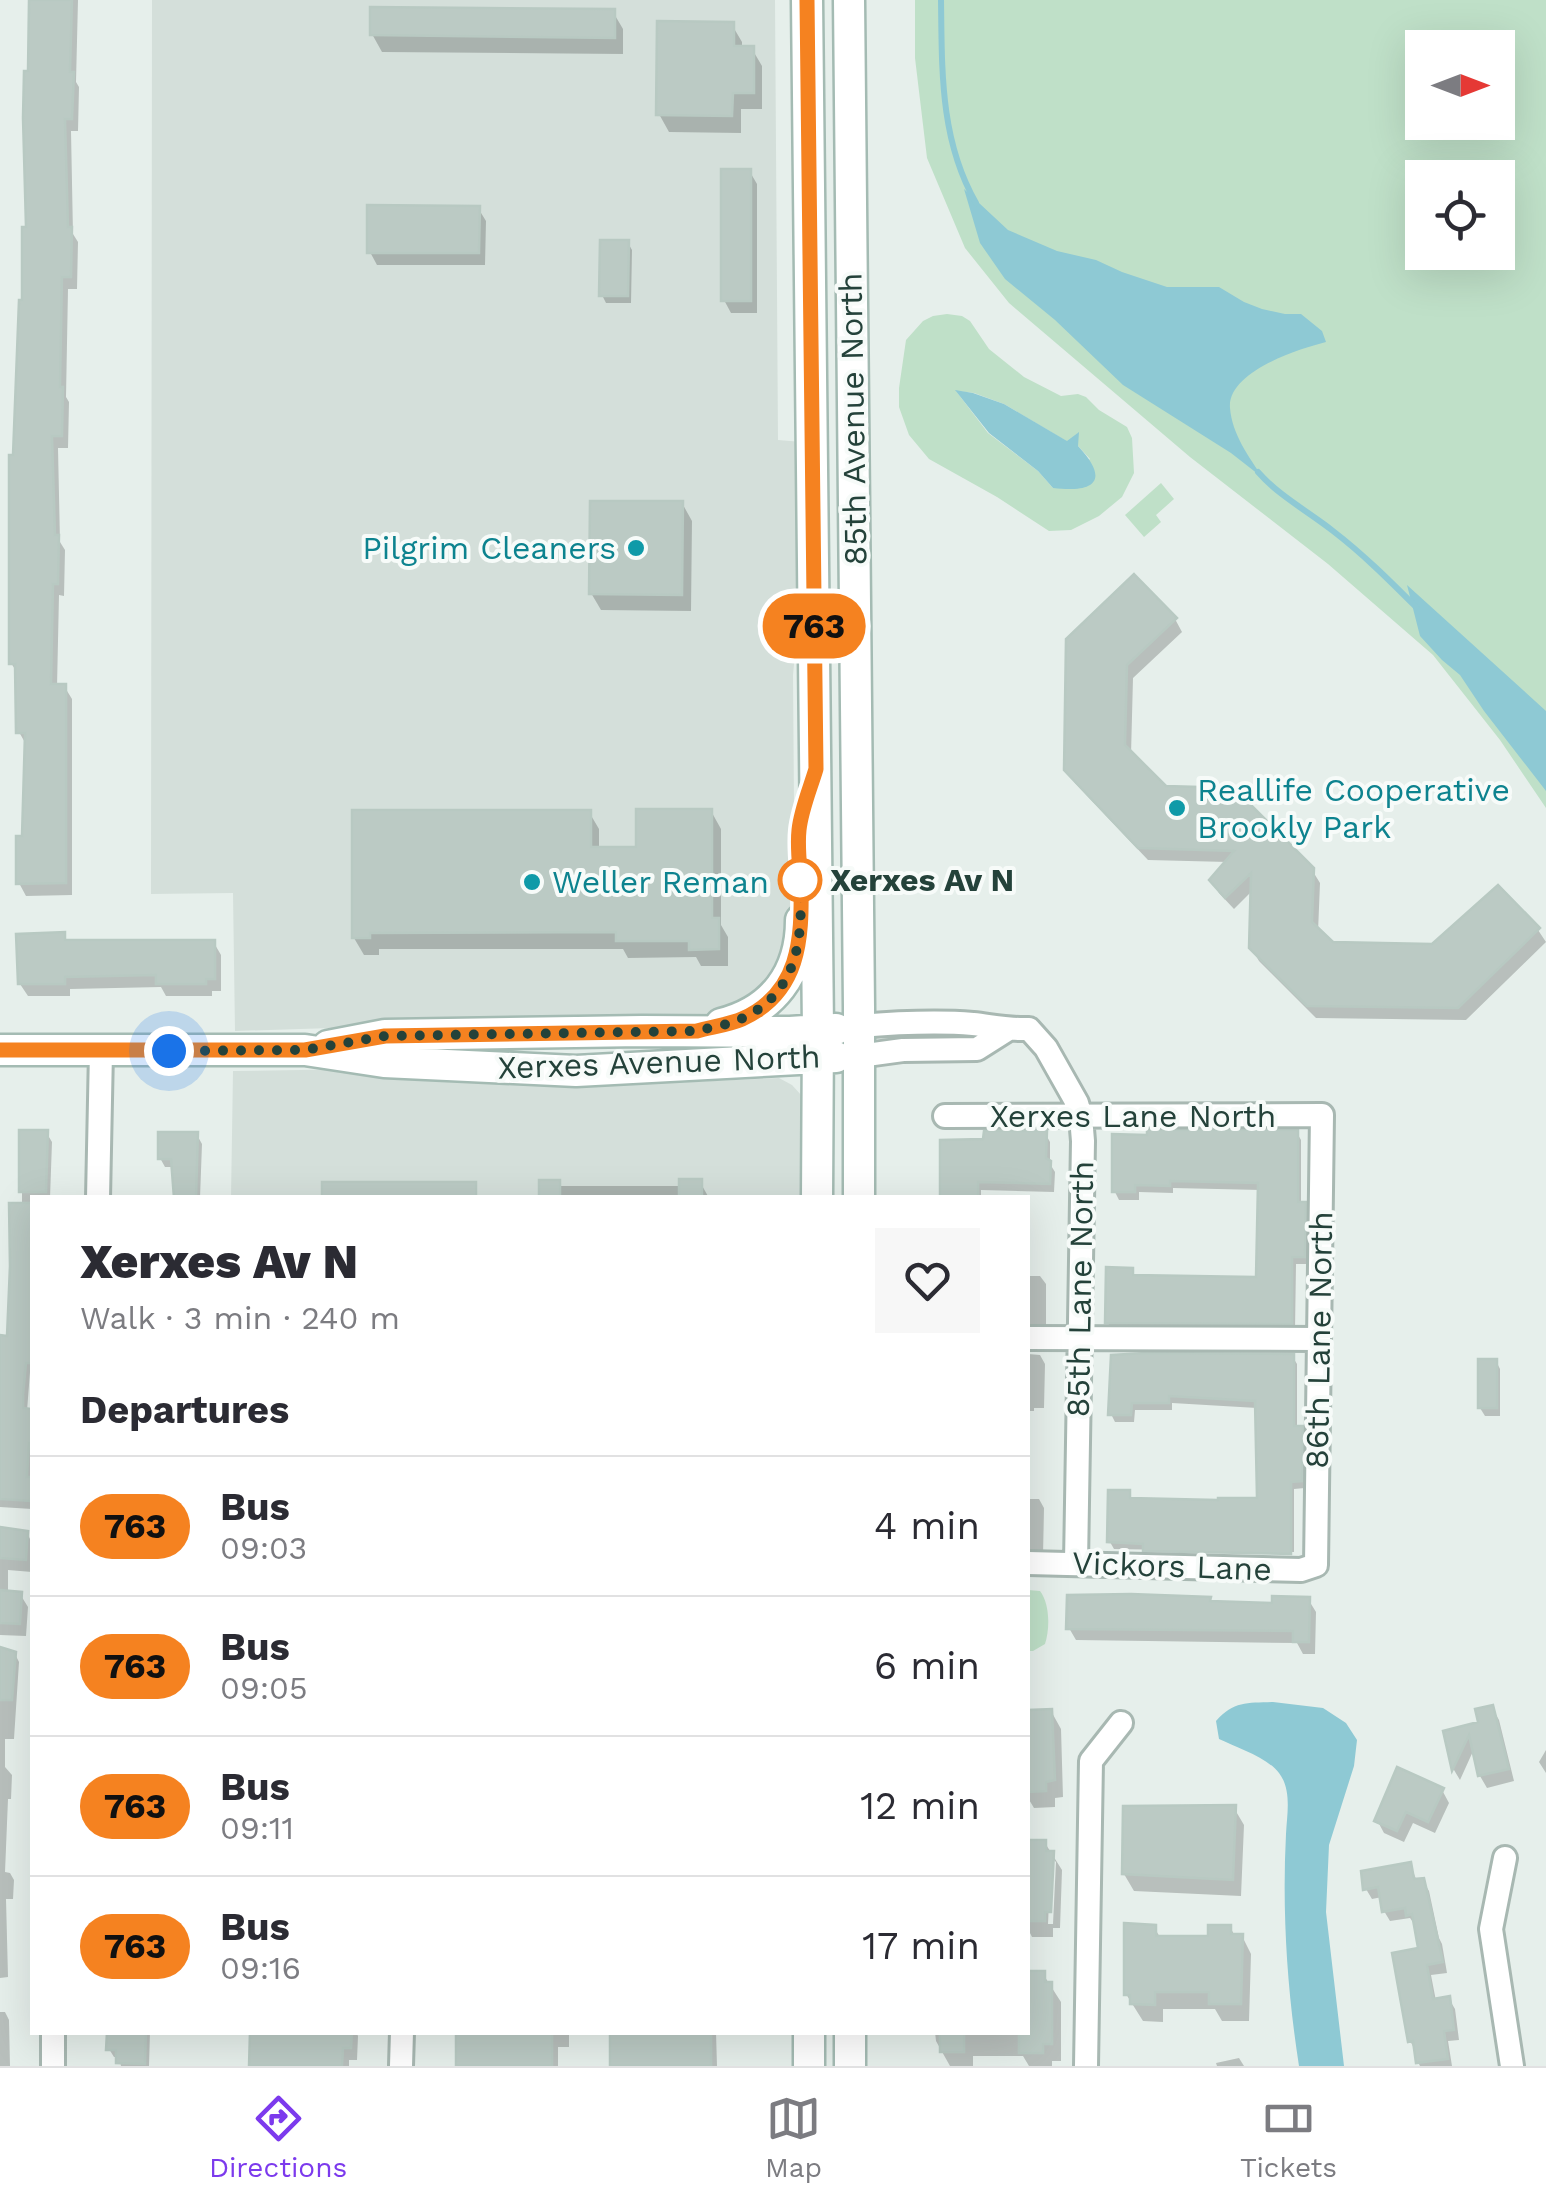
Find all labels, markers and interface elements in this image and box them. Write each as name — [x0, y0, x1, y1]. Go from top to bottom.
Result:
north arrow — [1405, 30, 1515, 140]
map controls — [1405, 30, 1515, 270]
button: locate — [1405, 160, 1515, 270]
street label: 85th Avenue North — [831, 272, 875, 566]
place label: Pilgrim Cleaners — [362, 529, 616, 567]
marker: Pilgrim Cleaners — [625, 537, 647, 559]
line badge: 763 — [756, 594, 872, 658]
text: 763 — [783, 605, 845, 647]
place label: Reallife Cooperative Brookly Park — [1197, 771, 1510, 846]
marker: Reallife Cooperative Brookly Park — [1166, 797, 1188, 819]
marker: Xerxes Av N — [779, 859, 821, 901]
place label: Xerxes Av N — [830, 861, 1014, 899]
place label: Weller Reman — [552, 863, 769, 901]
marker: Weller Reman — [521, 871, 543, 893]
your location — [144, 1026, 194, 1076]
street label: Xerxes Avenue North — [497, 1037, 821, 1087]
street label: Xerxes Lane North — [990, 1097, 1276, 1135]
street label: 85th Lane North — [1059, 1160, 1101, 1418]
street label: 86th Lane North — [1298, 1211, 1340, 1469]
button: heart — [875, 1228, 980, 1333]
text: Xerxes Av N — [80, 1233, 358, 1290]
text: Walk · 3 min · 240 m — [80, 1299, 400, 1337]
text: Departures — [80, 1388, 289, 1432]
text: Bus — [220, 1485, 290, 1529]
text: 4 min — [874, 1504, 980, 1548]
text: 763 — [104, 1505, 166, 1547]
text: 09:03 — [220, 1529, 307, 1567]
street label: Vickors Lane — [1072, 1544, 1272, 1588]
text: Bus — [220, 1625, 290, 1669]
text: 6 min — [874, 1644, 980, 1688]
text: 763 — [104, 1645, 166, 1687]
text: 09:05 — [220, 1669, 308, 1707]
text: Bus — [220, 1765, 290, 1809]
text: 12 min — [860, 1784, 980, 1828]
text: 763 — [104, 1785, 166, 1827]
text: 09:11 — [220, 1809, 294, 1847]
text: Bus — [220, 1905, 290, 1949]
text: 17 min — [862, 1924, 980, 1968]
text: 763 — [104, 1925, 166, 1967]
text: 09:16 — [220, 1949, 301, 1987]
tab: Directions — [209, 2091, 347, 2184]
tab: Map — [765, 2091, 822, 2184]
tab: Tickets — [1240, 2091, 1337, 2184]

